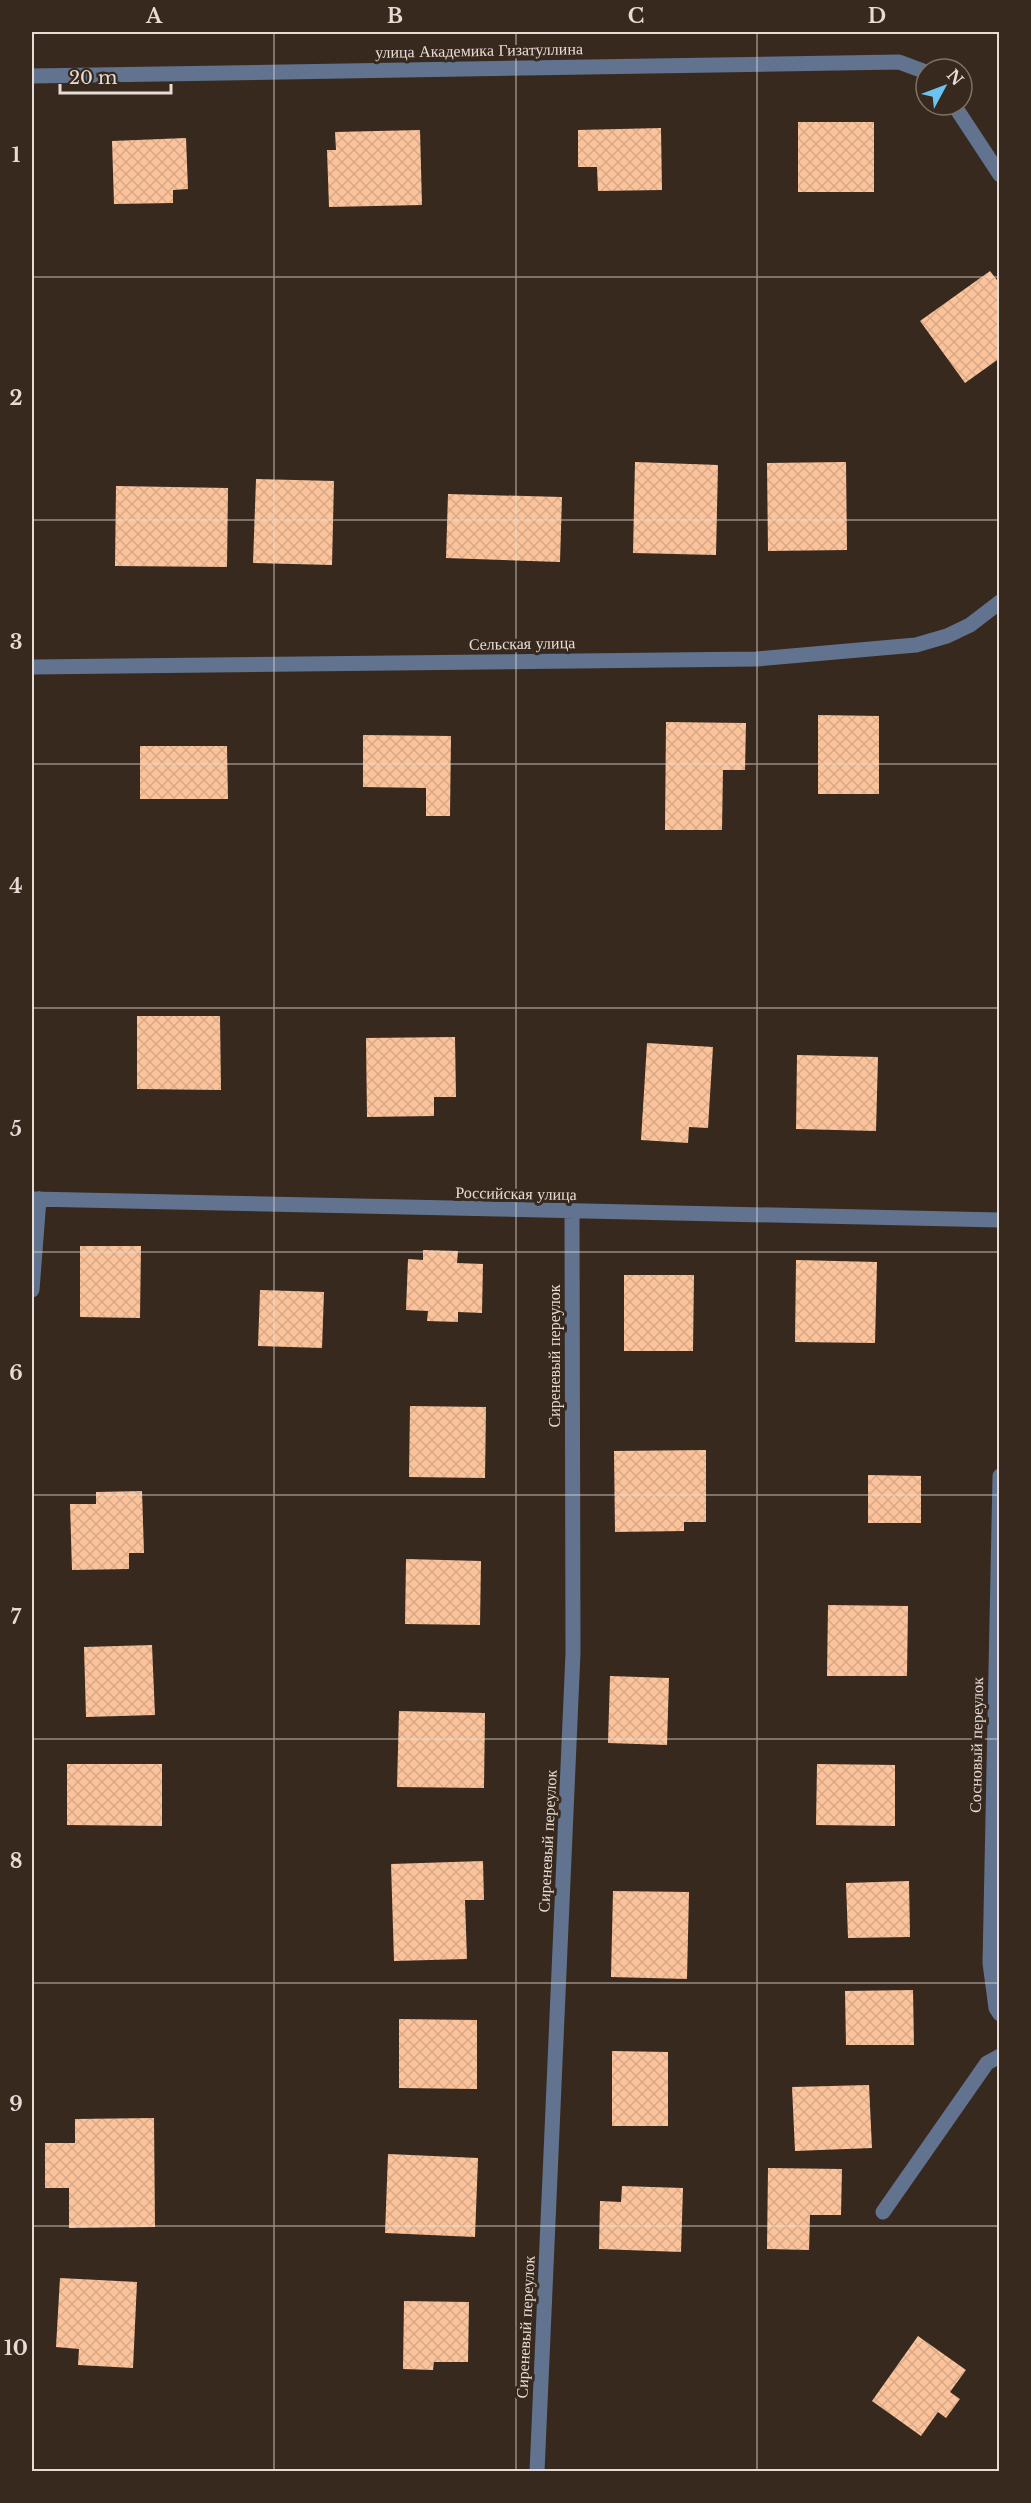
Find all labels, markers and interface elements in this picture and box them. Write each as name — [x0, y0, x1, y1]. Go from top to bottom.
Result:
text: A — [145, 4, 163, 28]
text: B — [387, 4, 403, 28]
text: C — [628, 4, 644, 28]
text: D — [868, 4, 886, 28]
street label: улица Академика Гизатуллина — [375, 38, 583, 62]
scale bar — [60, 57, 171, 95]
north arrow — [914, 57, 974, 117]
text: N — [943, 65, 968, 89]
text: 20 m — [69, 67, 117, 89]
text: 1 — [12, 143, 21, 167]
text: 2 — [9, 386, 23, 410]
text: 3 — [10, 630, 22, 654]
street label: Сельская улица — [469, 632, 575, 654]
text: 4 — [9, 874, 23, 898]
text: 5 — [10, 1117, 22, 1141]
street label: Российская улица — [455, 1182, 577, 1204]
street label: Сиреневый переулок — [544, 1284, 564, 1427]
text: 6 — [9, 1361, 23, 1385]
text: 7 — [11, 1605, 22, 1629]
street label: Сосновый переулок — [965, 1677, 987, 1813]
street label: Сиреневый переулок — [533, 1769, 561, 1913]
text: 8 — [10, 1849, 22, 1873]
text: 9 — [9, 2092, 23, 2116]
street label: Сиреневый переулок — [511, 2255, 539, 2399]
text: 10 — [4, 2336, 28, 2360]

